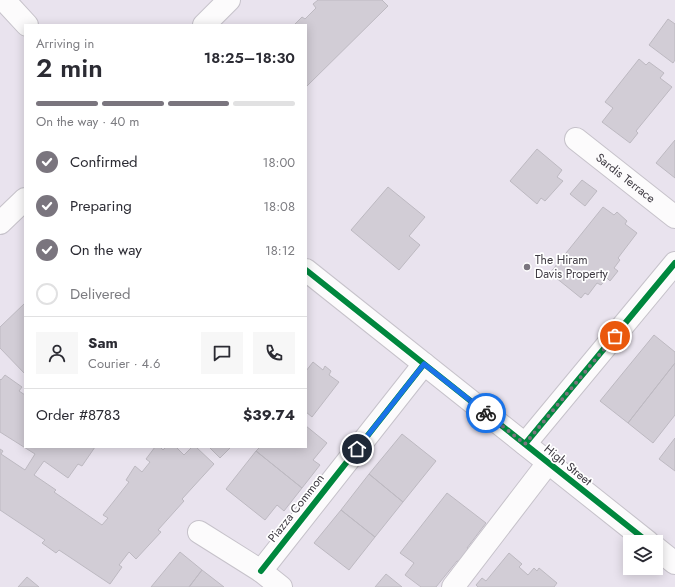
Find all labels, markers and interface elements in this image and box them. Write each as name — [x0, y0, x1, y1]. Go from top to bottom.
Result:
text: Arriving in — [36, 34, 94, 53]
text: 18:25–18:30 — [204, 47, 295, 69]
text: 2 min — [36, 49, 103, 87]
text: On the way · 40 m — [36, 112, 139, 131]
street label: Sardis Terrace — [592, 149, 659, 207]
icon: check — [36, 151, 58, 173]
text: Confirmed — [70, 151, 138, 173]
text: 18:00 — [263, 153, 295, 172]
icon: check — [36, 195, 58, 217]
text: Preparing — [70, 195, 132, 217]
text: 18:08 — [263, 197, 295, 216]
icon: check — [36, 239, 58, 261]
text: On the way — [70, 239, 142, 261]
text: 18:12 — [265, 241, 295, 260]
place label: The Hiram Davis Property — [535, 251, 609, 283]
marker: The Hiram Davis Property — [522, 262, 532, 272]
text: Delivered — [70, 283, 131, 305]
pin — [598, 319, 632, 353]
icon: bag — [604, 325, 626, 347]
button: person — [36, 332, 78, 374]
text: Sam — [88, 332, 118, 354]
button: chat — [201, 332, 243, 374]
button: phone — [253, 332, 295, 374]
text: Courier · 4.6 — [88, 354, 161, 373]
courier — [466, 393, 506, 433]
icon: bike — [475, 402, 497, 424]
text: Order #8783 — [36, 404, 120, 426]
text: $39.74 — [243, 404, 295, 426]
pin — [340, 432, 374, 466]
icon: home — [346, 438, 368, 460]
street label: High Street — [540, 440, 596, 490]
street label: Piazza Common — [263, 470, 329, 546]
map controls — [623, 535, 663, 575]
button: layers — [623, 535, 663, 575]

